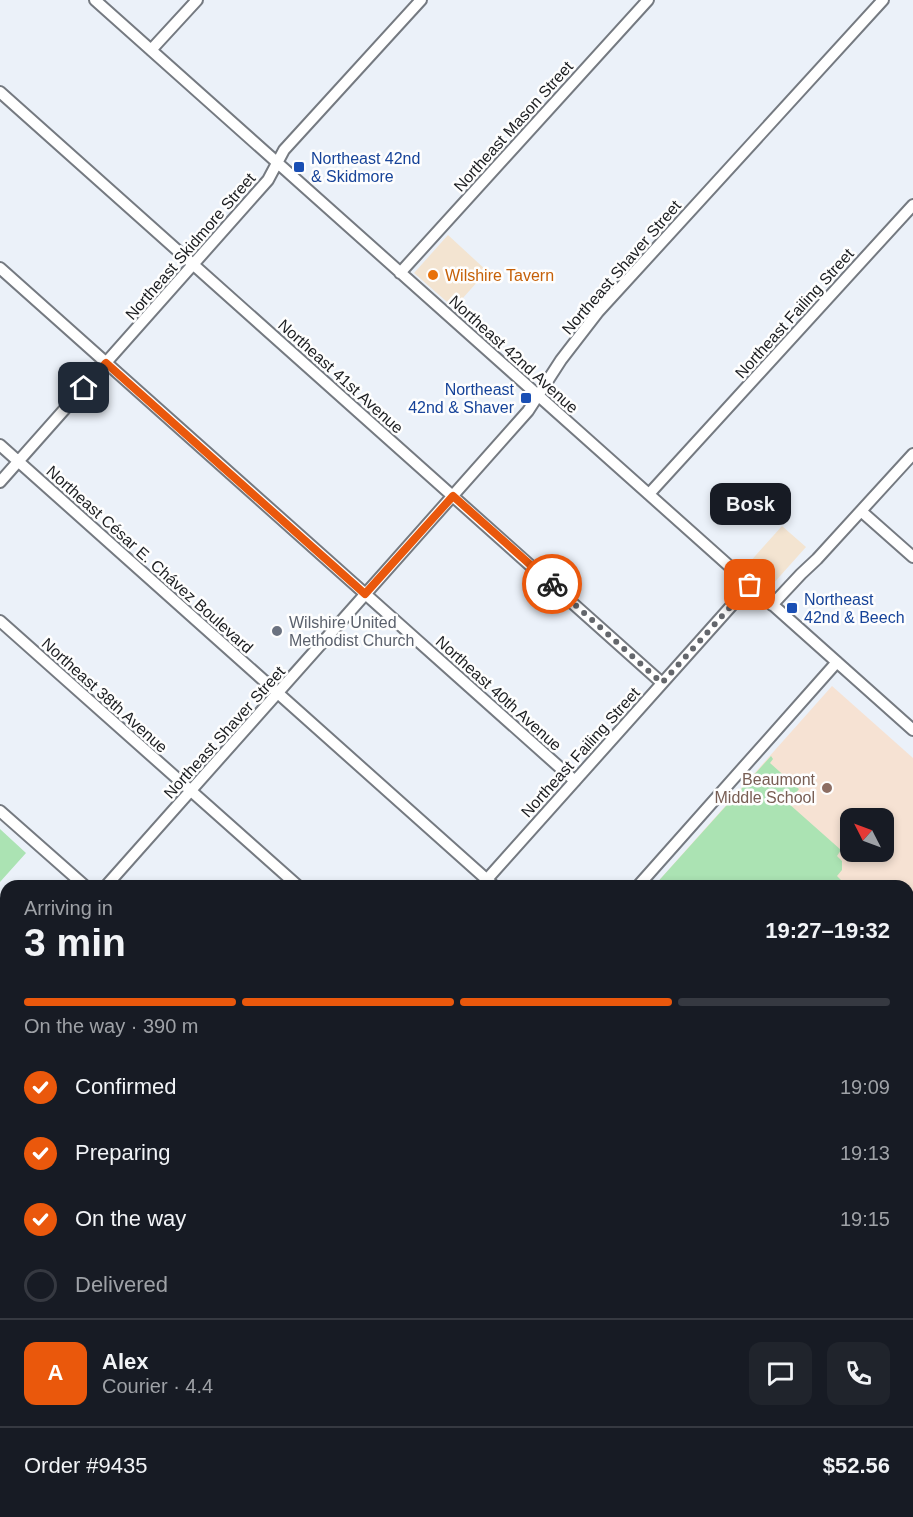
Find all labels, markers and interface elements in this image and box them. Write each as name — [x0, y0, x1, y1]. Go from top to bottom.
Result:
street label: Northeast Mason Street — [451, 57, 577, 195]
place label: Northeast 42nd & Skidmore — [311, 150, 420, 185]
marker: Northeast 42nd & Skidmore — [292, 160, 306, 174]
street label: Northeast Skidmore Street — [122, 169, 259, 323]
street label: Northeast Shaver Street — [559, 197, 684, 338]
street label: Northeast Failing Street — [732, 245, 857, 381]
place label: Wilshire Tavern — [445, 267, 554, 284]
marker: Wilshire Tavern — [426, 268, 440, 282]
street label: Northeast 42nd Avenue — [446, 292, 581, 417]
street label: Northeast 41st Avenue — [275, 316, 406, 437]
pin — [58, 362, 109, 413]
icon: home — [67, 371, 100, 404]
place label: Northeast 42nd & Shaver — [408, 381, 515, 416]
marker: Northeast 42nd & Shaver — [519, 391, 533, 405]
street label: Northeast César E. Chávez Boulevard — [43, 462, 256, 656]
callout: Bosk — [710, 483, 790, 525]
text: Bosk — [726, 493, 775, 515]
courier — [522, 554, 582, 614]
pin — [724, 559, 775, 610]
icon: bike — [536, 568, 569, 601]
icon: bag — [733, 568, 766, 601]
place label: Northeast 42nd & Beech — [804, 591, 905, 626]
marker: Northeast 42nd & Beech — [785, 601, 799, 615]
place label: Wilshire United Methodist Church — [289, 614, 414, 649]
marker: Wilshire United Methodist Church — [270, 624, 284, 638]
street label: Northeast 40th Avenue — [433, 633, 565, 754]
street label: Northeast 38th Avenue — [39, 635, 171, 756]
street label: Northeast Shaver Street — [161, 662, 288, 802]
street label: Northeast Failing Street — [518, 684, 643, 820]
place label: Beaumont Middle School — [715, 771, 816, 806]
marker: Beaumont Middle School — [820, 781, 834, 795]
north arrow — [840, 808, 894, 862]
map controls — [840, 808, 894, 862]
text: Arriving in — [24, 897, 113, 919]
text: 19:27–19:32 — [765, 918, 890, 943]
text: 3 min — [24, 921, 126, 964]
text: On the way · 390 m — [24, 1015, 199, 1037]
icon: check — [24, 1071, 57, 1104]
text: Confirmed — [75, 1074, 176, 1099]
text: 19:09 — [840, 1076, 890, 1098]
icon: check — [24, 1137, 57, 1170]
text: Preparing — [75, 1140, 170, 1165]
text: 19:13 — [840, 1142, 890, 1164]
icon: check — [24, 1203, 57, 1236]
text: On the way — [75, 1206, 186, 1231]
text: 19:15 — [840, 1208, 890, 1230]
text: Delivered — [75, 1272, 168, 1297]
button: chat — [749, 1342, 812, 1405]
button: phone — [827, 1342, 890, 1405]
text: Alex — [102, 1349, 148, 1374]
text: A — [48, 1360, 63, 1385]
text: Courier · 4.4 — [102, 1375, 213, 1397]
text: Order #9435 — [24, 1453, 148, 1478]
text: $52.56 — [823, 1453, 890, 1478]

